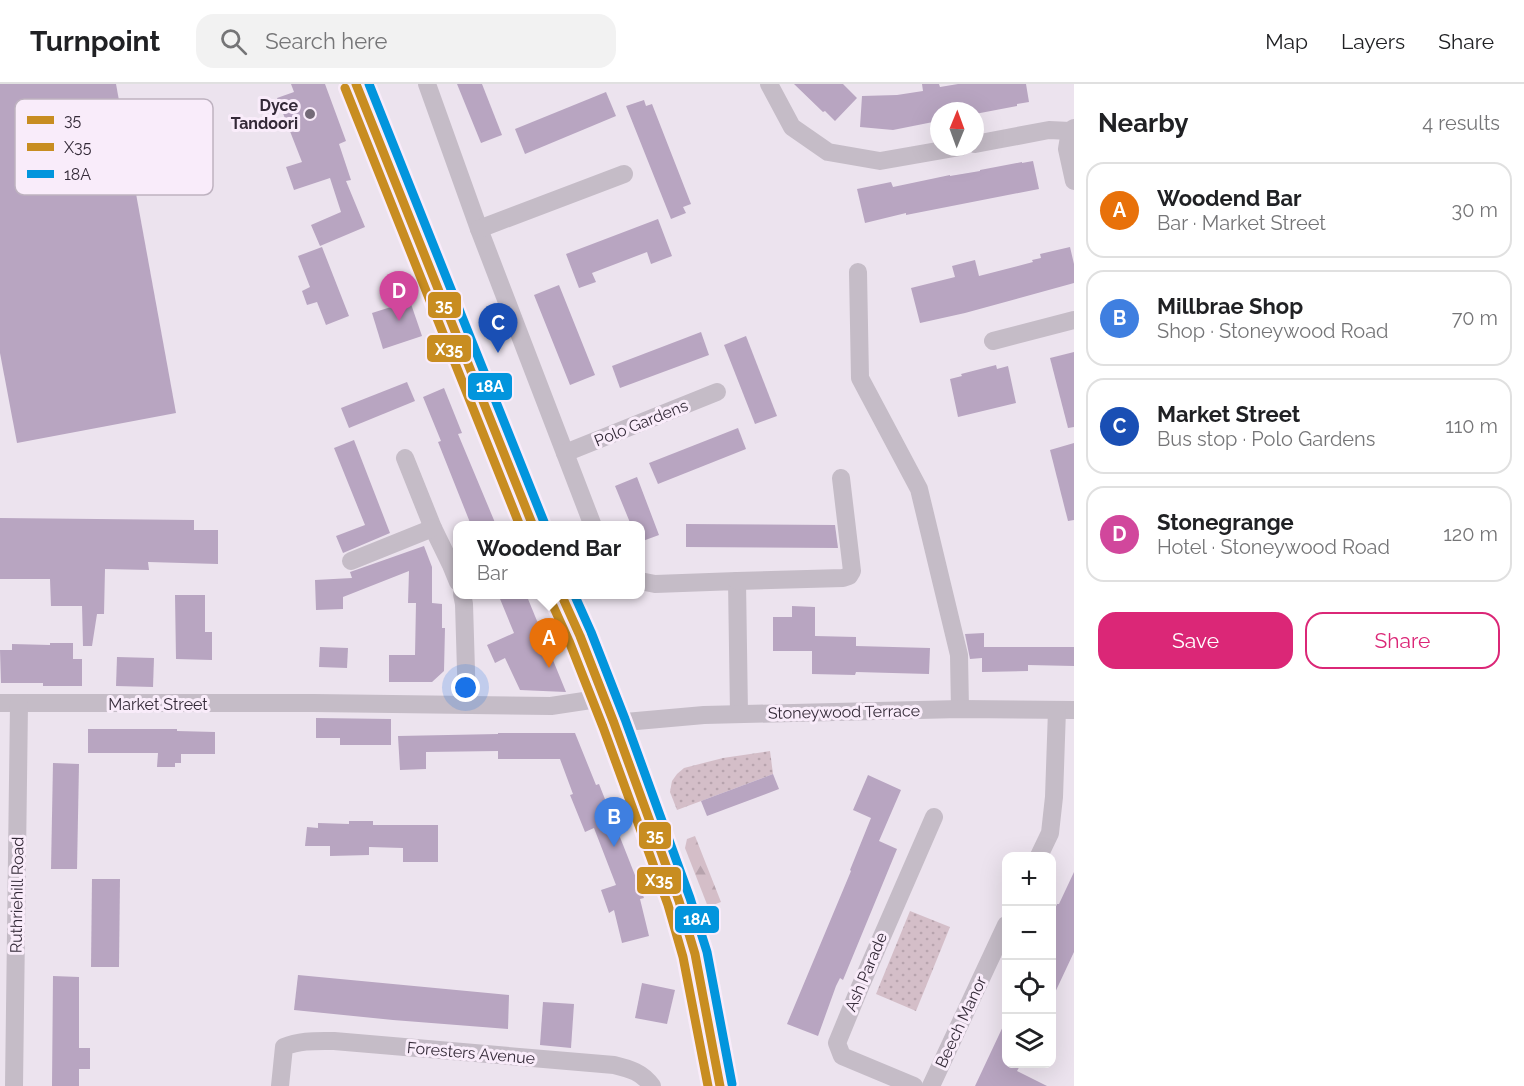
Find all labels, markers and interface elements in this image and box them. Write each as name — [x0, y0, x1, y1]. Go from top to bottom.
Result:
search box — [196, 14, 616, 68]
text: Turnpoint — [30, 25, 160, 58]
icon: search — [217, 25, 250, 58]
text: Search here — [265, 28, 387, 54]
text: Map — [1265, 29, 1308, 54]
text: Layers — [1341, 29, 1405, 54]
text: Share — [1438, 29, 1494, 54]
place label: Dyce Tandoori — [231, 96, 298, 133]
legend — [15, 99, 213, 195]
north arrow — [930, 102, 984, 156]
marker: Dyce Tandoori — [303, 107, 317, 121]
text: Nearby — [1098, 108, 1188, 138]
text: 35 — [64, 111, 82, 130]
text: 4 results — [1422, 111, 1500, 135]
text: X35 — [64, 138, 92, 157]
text: 18A — [64, 165, 91, 184]
text: Woodend Bar — [1157, 185, 1302, 211]
text: A — [1113, 198, 1126, 222]
text: 30 m — [1452, 198, 1498, 222]
text: Bar · Market Street — [1157, 211, 1326, 235]
pin: D — [380, 272, 418, 321]
line badge: 35 — [427, 291, 462, 319]
text: Millbrae Shop — [1157, 293, 1303, 319]
text: 35 — [435, 296, 453, 315]
pin: C — [478, 304, 518, 353]
text: B — [1113, 306, 1126, 330]
text: 70 m — [1452, 306, 1498, 330]
text: Shop · Stoneywood Road — [1157, 319, 1389, 343]
line badge: X35 — [426, 334, 472, 363]
text: X35 — [434, 340, 463, 359]
line badge: 18A — [467, 372, 513, 401]
text: 18A — [476, 377, 504, 396]
street label: Polo Gardens — [591, 396, 691, 450]
text: Market Street — [1157, 401, 1300, 427]
text: C — [1113, 414, 1126, 438]
text: 110 m — [1445, 414, 1498, 438]
text: Bus stop · Polo Gardens — [1157, 427, 1375, 451]
text: Stonegrange — [1157, 509, 1294, 535]
popup — [453, 521, 645, 599]
text: D — [1112, 522, 1127, 546]
text: 120 m — [1443, 522, 1498, 546]
text: Woodend Bar — [477, 535, 621, 561]
text: Hotel · Stoneywood Road — [1157, 535, 1390, 559]
text: Bar — [477, 561, 508, 585]
button: Save — [1098, 612, 1293, 669]
button: Share — [1305, 612, 1500, 669]
pin: A — [530, 618, 568, 668]
your location — [451, 673, 480, 702]
street label: Market Street — [108, 695, 208, 714]
street label: Stoneywood Terrace — [768, 701, 920, 723]
pin: B — [594, 798, 634, 847]
line badge: 35 — [638, 821, 672, 850]
text: 35 — [646, 826, 664, 845]
street label: Ruthriehill Road — [6, 837, 28, 953]
map controls — [1002, 852, 1056, 1068]
button: + — [1002, 852, 1056, 906]
line badge: X35 — [636, 866, 682, 895]
text: X35 — [644, 871, 673, 890]
line badge: 18A — [674, 905, 720, 934]
button: − — [1002, 906, 1056, 960]
text: 18A — [683, 910, 711, 929]
street label: Ash Parade — [841, 930, 891, 1014]
button: locate — [1002, 960, 1056, 1014]
street label: Beech Manor — [932, 973, 991, 1071]
button: layers — [1002, 1014, 1056, 1068]
street label: Foresters Avenue — [406, 1038, 536, 1068]

